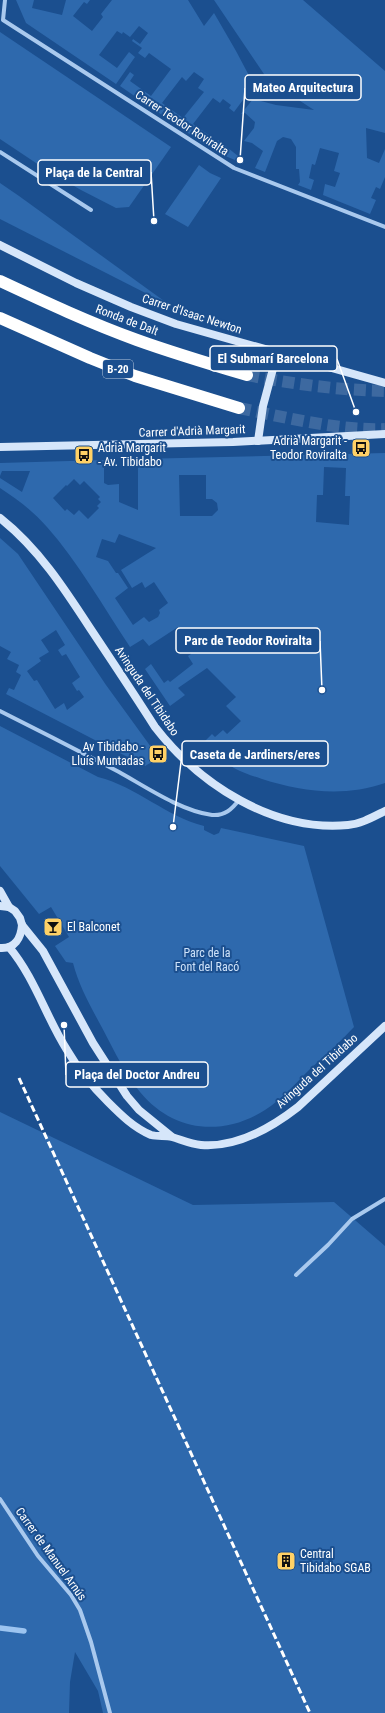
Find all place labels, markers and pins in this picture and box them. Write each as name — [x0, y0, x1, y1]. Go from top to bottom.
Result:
callout: Mateo Arquitectura — [245, 75, 361, 100]
callout: Plaça de la Central — [38, 160, 151, 185]
callout: El Submarí Barcelona — [210, 346, 337, 371]
place label: Adrià Margarit - Teodor Roviralta — [270, 434, 347, 462]
bus stop icon: Adrià Margarit - Teodor Roviralta — [350, 437, 372, 459]
place label: Adrià Margarit - Av. Tibidabo — [98, 441, 166, 469]
bus stop icon: Adrià Margarit - Av. Tibidabo — [73, 444, 95, 466]
callout: Parc de Teodor Roviralta — [176, 628, 320, 653]
place label: Av Tibidabo - Lluís Muntadas — [72, 740, 144, 768]
callout: Caseta de Jardiners/eres — [182, 741, 328, 766]
bus stop icon: Av Tibidabo - Lluís Muntadas — [147, 743, 169, 765]
bar icon: El Balconet — [42, 916, 64, 938]
place label: El Balconet — [67, 920, 121, 934]
callout: Plaça del Doctor Andreu — [66, 1062, 208, 1087]
place label: Central Tibidabo SGAB — [300, 1547, 371, 1575]
building icon: Central Tibidabo SGAB — [275, 1550, 297, 1572]

